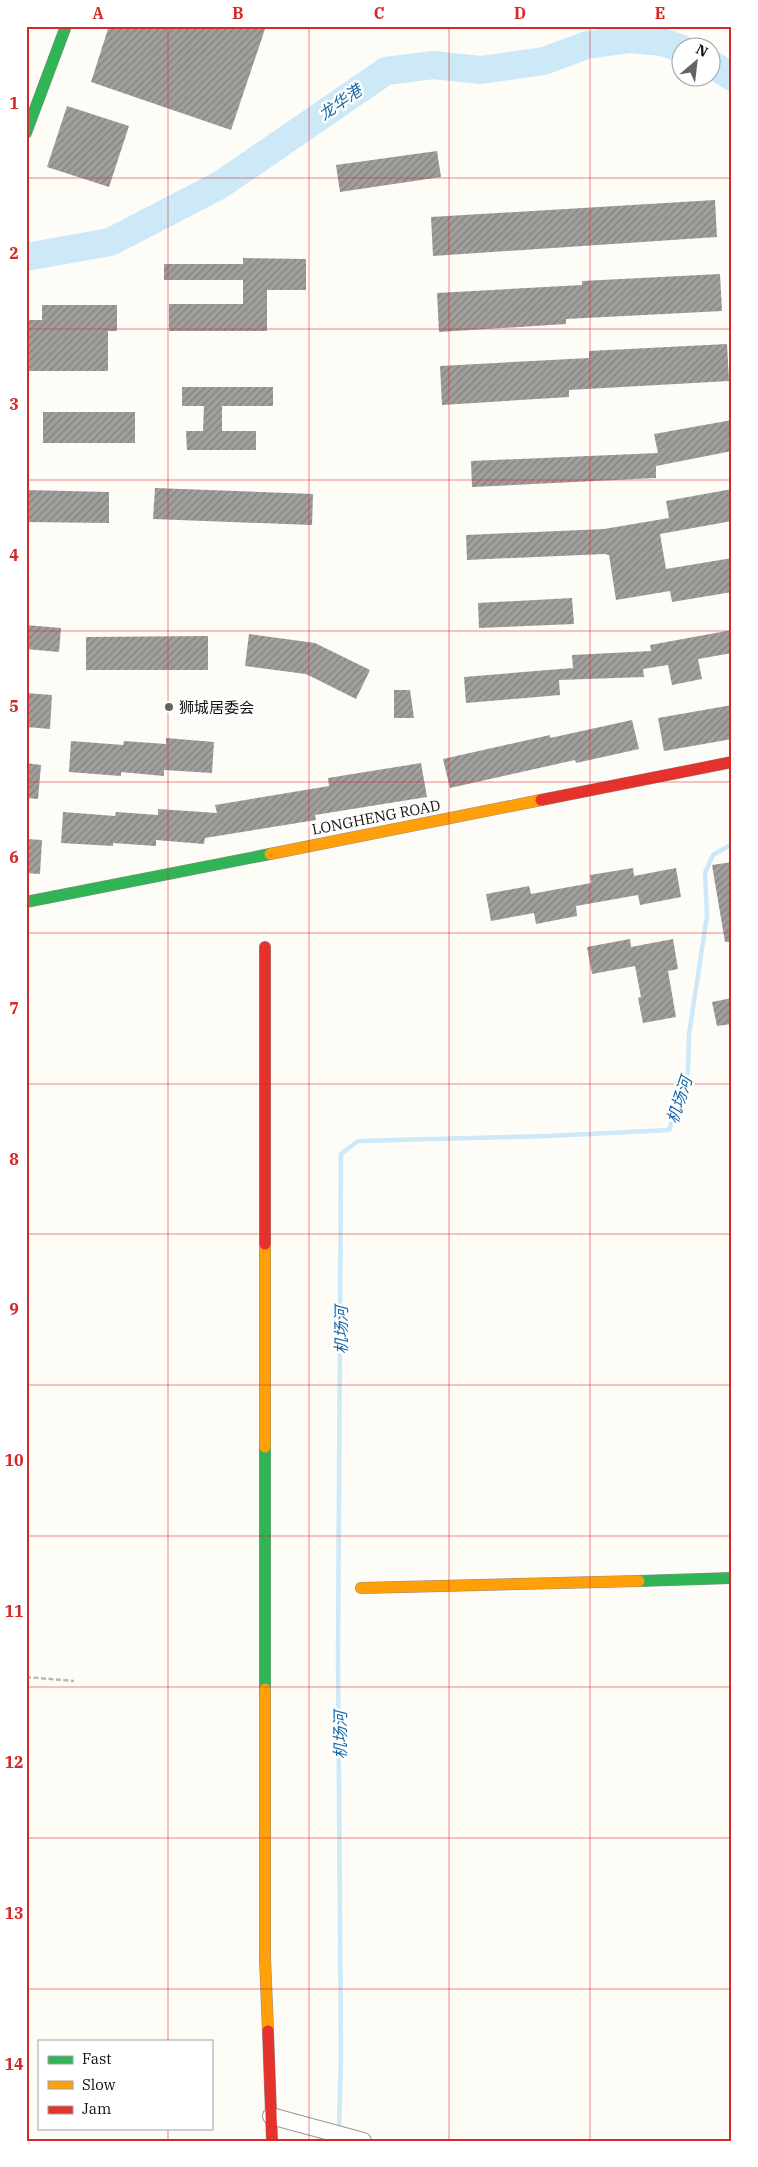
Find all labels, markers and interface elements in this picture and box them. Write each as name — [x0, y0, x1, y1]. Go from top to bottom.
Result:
text: A — [92, 3, 104, 23]
text: B — [232, 3, 244, 23]
text: C — [374, 3, 384, 23]
text: D — [514, 3, 526, 23]
text: E — [655, 3, 665, 23]
north arrow — [670, 38, 720, 88]
text: N — [693, 40, 711, 61]
water label: 龙华港 — [315, 79, 367, 124]
text: 1 — [9, 93, 19, 113]
text: 2 — [9, 243, 19, 263]
text: 3 — [9, 394, 19, 414]
text: 4 — [9, 545, 19, 565]
text: 5 — [9, 696, 19, 716]
place label: 狮城居委会 — [179, 698, 254, 717]
marker: 狮城居委会 — [163, 701, 175, 713]
street label: LONGHENG ROAD — [310, 795, 442, 839]
text: 6 — [9, 847, 19, 867]
text: 7 — [9, 998, 19, 1018]
water label: 机场河 — [662, 1071, 697, 1126]
text: 8 — [9, 1149, 19, 1169]
text: 9 — [9, 1299, 19, 1319]
water label: 机场河 — [331, 1303, 351, 1354]
text: 10 — [4, 1450, 24, 1470]
text: 11 — [4, 1601, 24, 1621]
water label: 机场河 — [330, 1708, 350, 1759]
text: 12 — [4, 1752, 24, 1772]
text: 13 — [4, 1903, 24, 1923]
legend — [38, 2040, 212, 2130]
text: Fast — [82, 2049, 112, 2068]
text: 14 — [4, 2054, 24, 2074]
text: Slow — [82, 2075, 116, 2094]
text: Jam — [82, 2099, 111, 2118]

